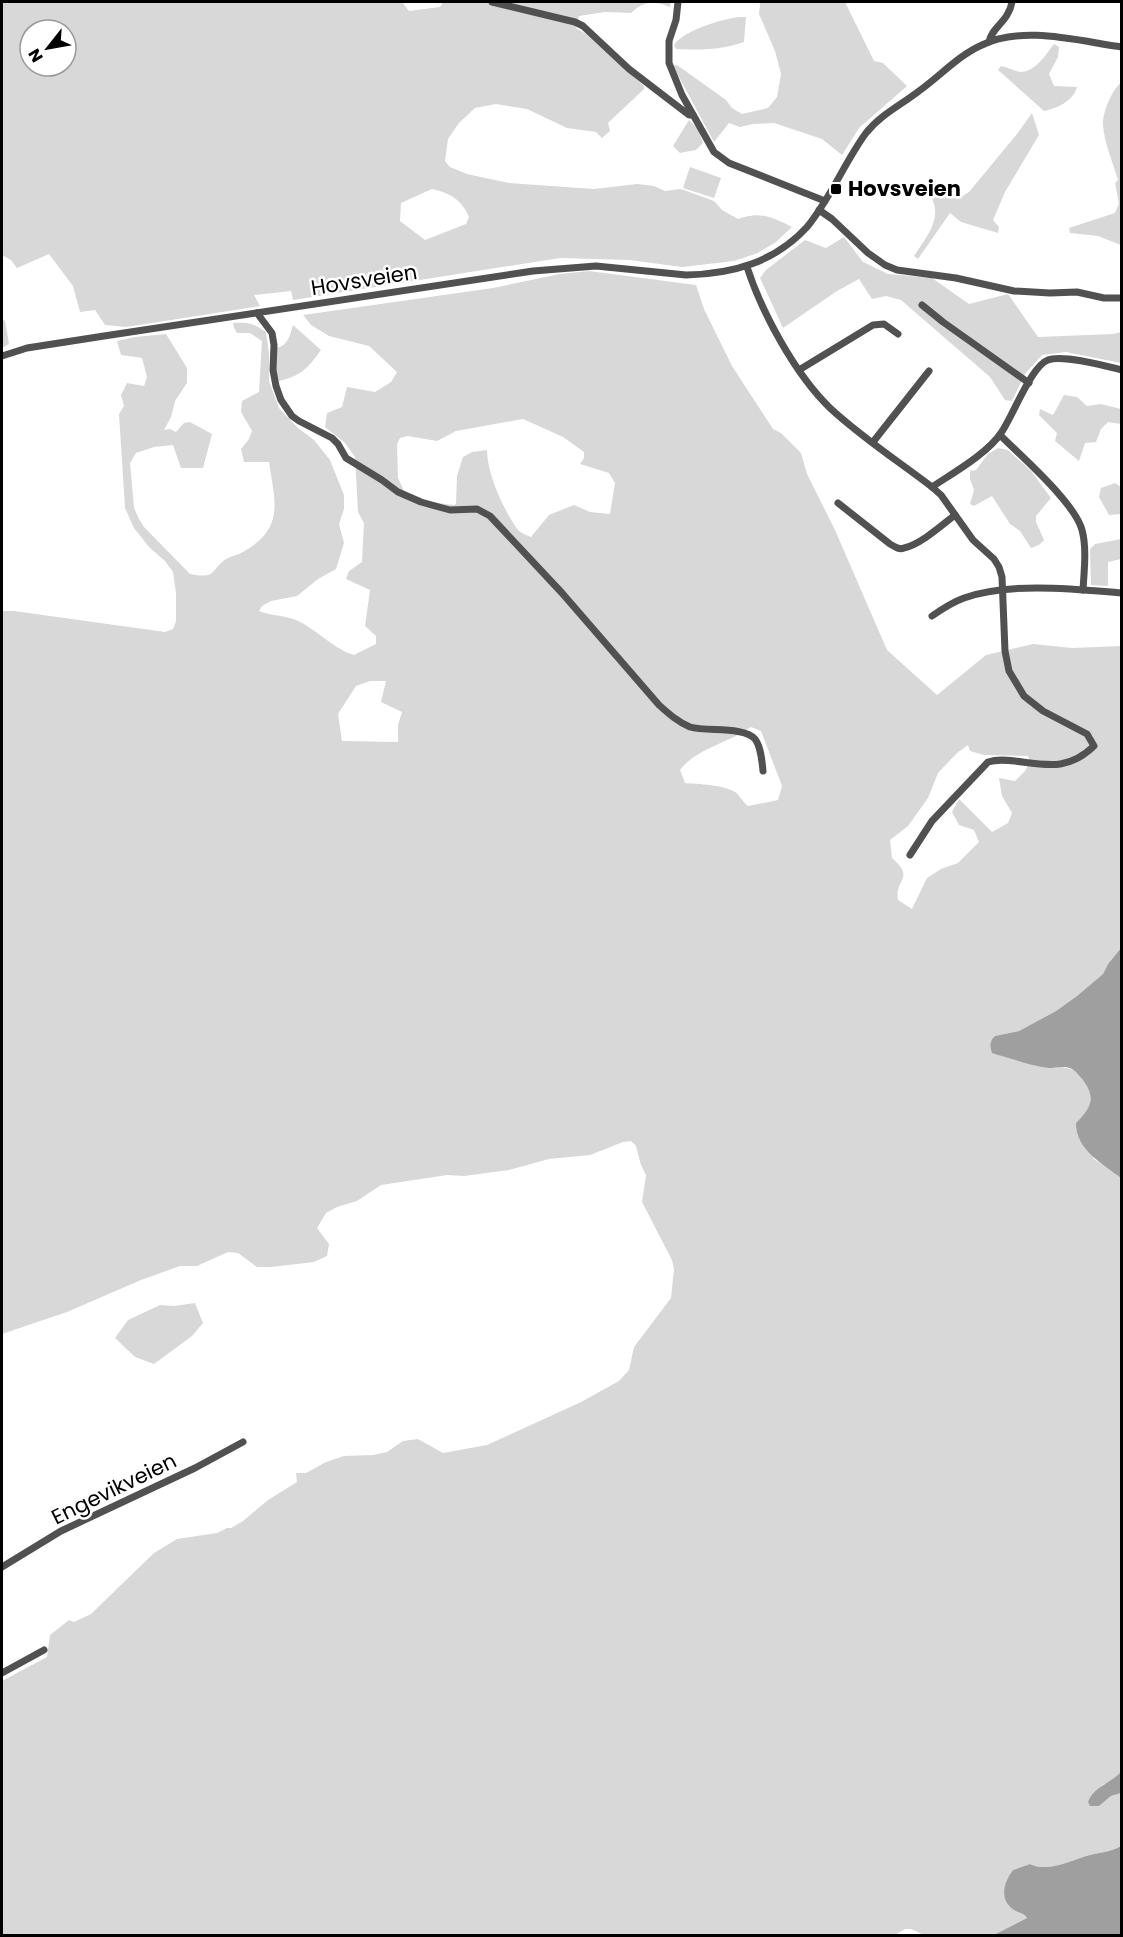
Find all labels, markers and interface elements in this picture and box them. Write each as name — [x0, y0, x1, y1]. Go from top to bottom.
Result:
north arrow — [18, 18, 78, 78]
text: N — [23, 44, 49, 67]
place label: Hovsveien — [848, 174, 961, 203]
marker: Hovsveien — [829, 182, 843, 196]
street label: Hovsveien — [309, 257, 419, 302]
street label: Engevikveien — [46, 1446, 181, 1531]

